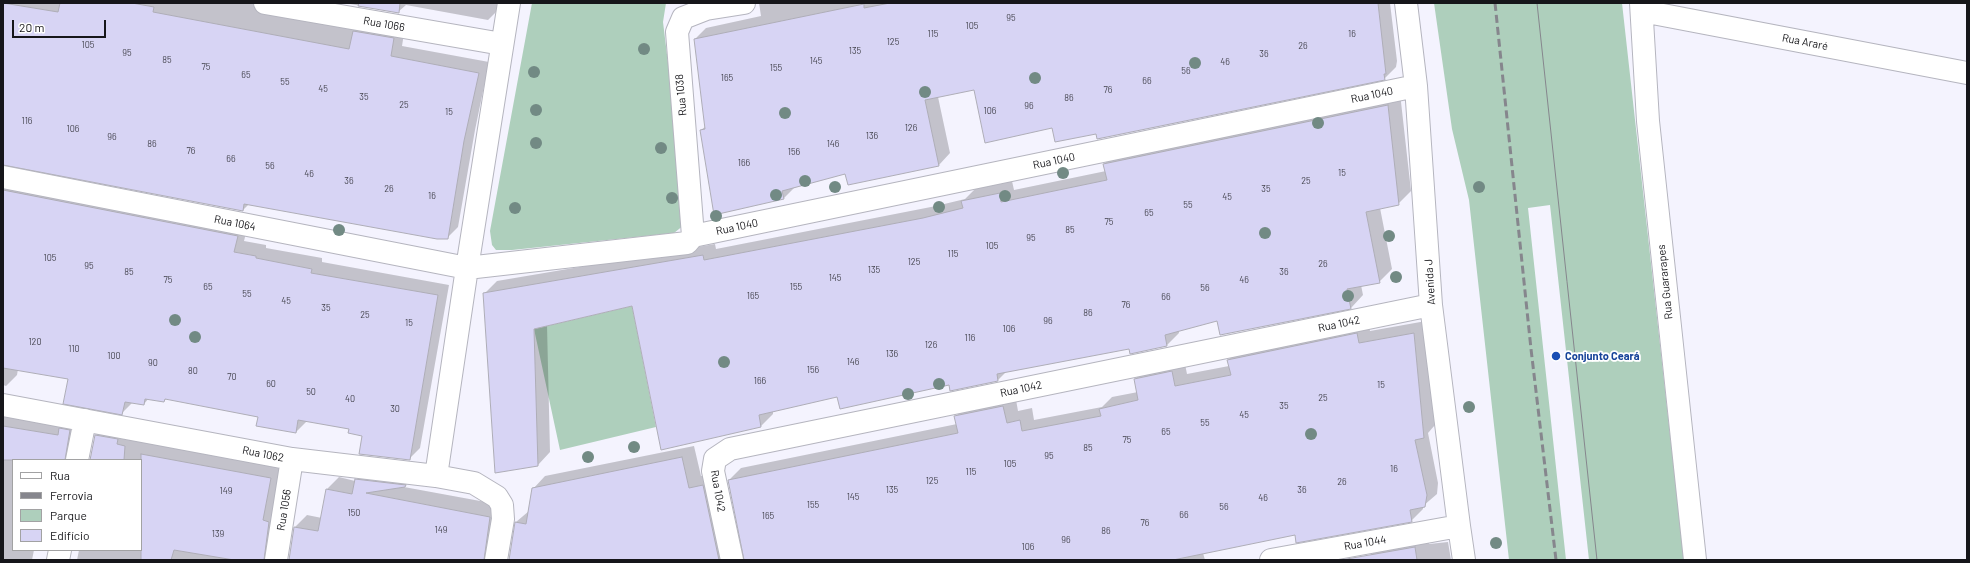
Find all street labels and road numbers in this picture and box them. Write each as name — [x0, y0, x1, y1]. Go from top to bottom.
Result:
street label: Rua 1066 — [362, 14, 406, 34]
street label: Rua Araré — [1781, 31, 1829, 53]
street label: Rua 1038 — [673, 74, 689, 116]
street label: Rua 1040 — [1350, 84, 1394, 106]
street label: Rua 1040 — [1032, 150, 1076, 172]
street label: Rua 1064 — [213, 212, 257, 234]
street label: Rua 1040 — [715, 216, 759, 238]
street label: Rua Guararapes — [1655, 244, 1675, 320]
street label: Avenida J — [1422, 259, 1438, 305]
street label: Rua 1042 — [1317, 313, 1361, 335]
street label: Rua 1042 — [999, 378, 1043, 400]
street label: Rua 1062 — [241, 444, 285, 464]
street label: Rua 1042 — [708, 469, 728, 513]
street label: Rua 1056 — [274, 488, 294, 532]
street label: Rua 1044 — [1343, 533, 1387, 553]

